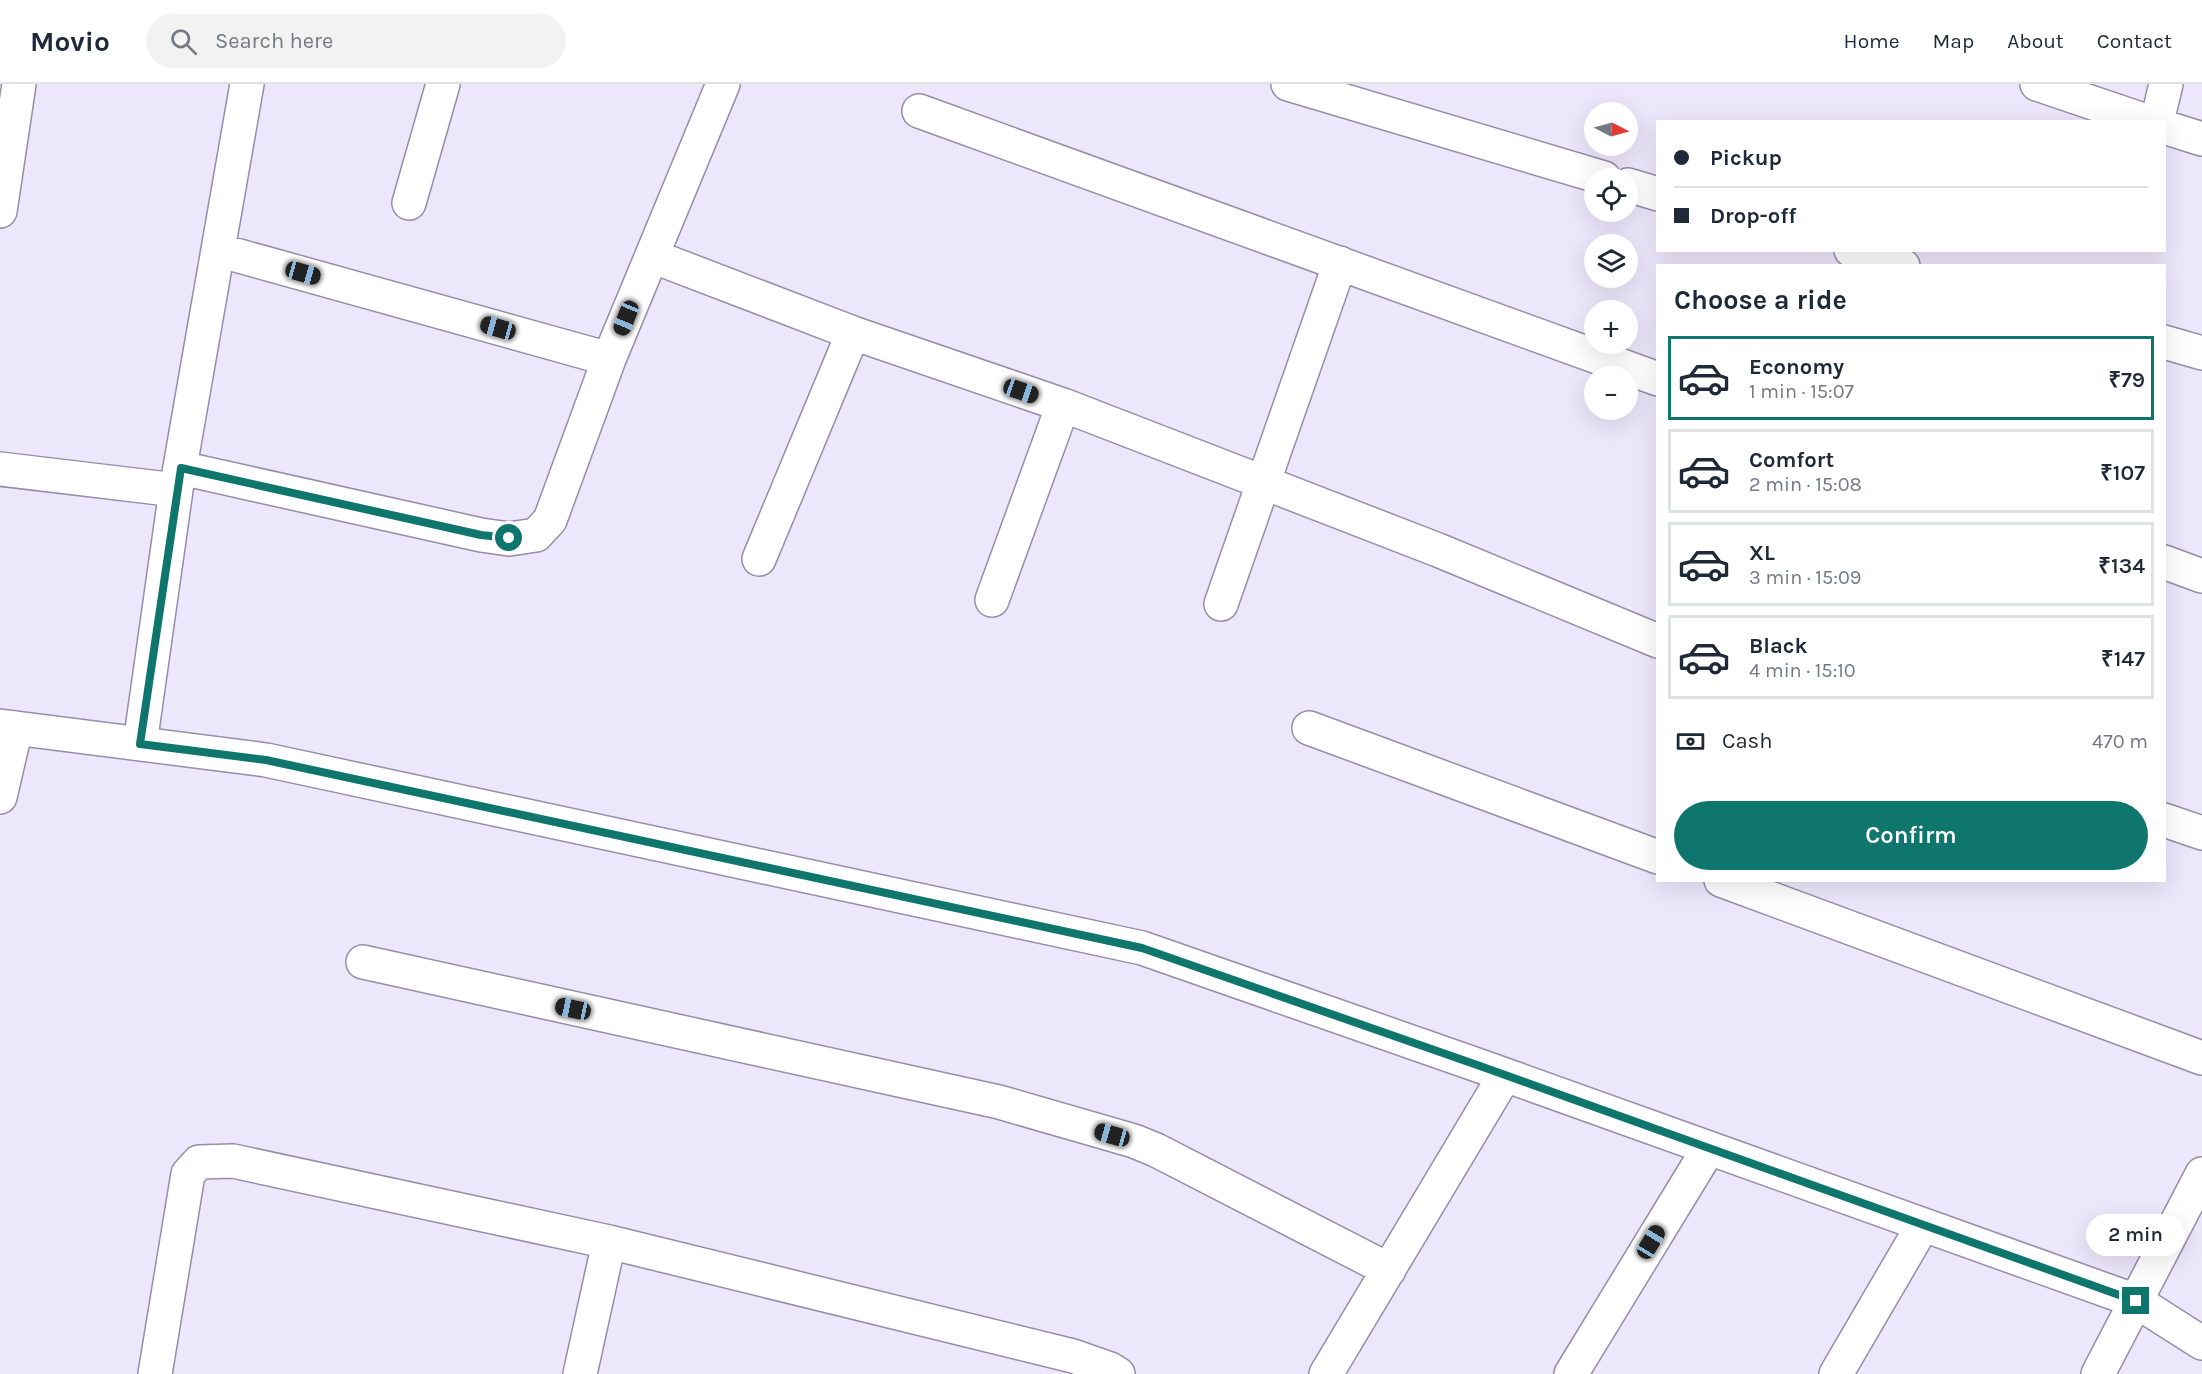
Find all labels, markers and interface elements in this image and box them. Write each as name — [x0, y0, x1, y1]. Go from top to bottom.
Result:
search box — [146, 14, 566, 68]
text: Movio — [30, 25, 110, 58]
icon: search — [167, 25, 200, 58]
text: Search here — [215, 28, 333, 54]
text: Home — [1844, 29, 1900, 53]
text: Map — [1933, 29, 1974, 53]
text: About — [2007, 29, 2064, 53]
text: Contact — [2097, 29, 2172, 53]
north arrow — [1584, 102, 1638, 156]
map controls — [1584, 102, 1638, 420]
text: Pickup — [1710, 145, 1782, 171]
button: locate — [1584, 168, 1638, 222]
text: Drop-off — [1710, 203, 1796, 229]
button: layers — [1584, 234, 1638, 288]
car — [283, 259, 323, 287]
text: Choose a ride — [1674, 284, 1847, 316]
car — [611, 298, 641, 338]
button: + — [1584, 300, 1638, 354]
car — [478, 314, 518, 342]
icon: car — [1677, 351, 1731, 405]
text: Economy — [1749, 354, 1844, 380]
button: − — [1584, 366, 1638, 420]
text: ₹79 — [2108, 367, 2145, 393]
car — [1001, 377, 1041, 405]
text: 1 min · 15:07 — [1749, 380, 1854, 403]
icon: car — [1677, 444, 1731, 498]
text: Comfort — [1749, 447, 1834, 473]
text: ₹107 — [2100, 460, 2145, 486]
text: 2 min · 15:08 — [1749, 473, 1862, 496]
route start — [495, 524, 522, 551]
icon: car — [1677, 537, 1731, 591]
text: XL — [1749, 540, 1775, 566]
text: ₹134 — [2098, 553, 2145, 579]
text: 3 min · 15:09 — [1749, 566, 1861, 589]
icon: car — [1677, 630, 1731, 684]
text: Black — [1749, 633, 1808, 659]
text: ₹147 — [2101, 646, 2145, 672]
text: 4 min · 15:10 — [1749, 659, 1856, 682]
icon: cash — [1674, 725, 1707, 758]
text: Cash — [1722, 728, 1772, 754]
text: 470 m — [2092, 730, 2148, 753]
button: Confirm — [1674, 801, 2148, 870]
car — [554, 996, 592, 1022]
car — [1092, 1121, 1132, 1149]
callout: 2 min — [2086, 1214, 2186, 1256]
car — [1634, 1222, 1668, 1262]
text: 2 min — [2108, 1223, 2163, 1246]
route end — [2122, 1287, 2149, 1314]

